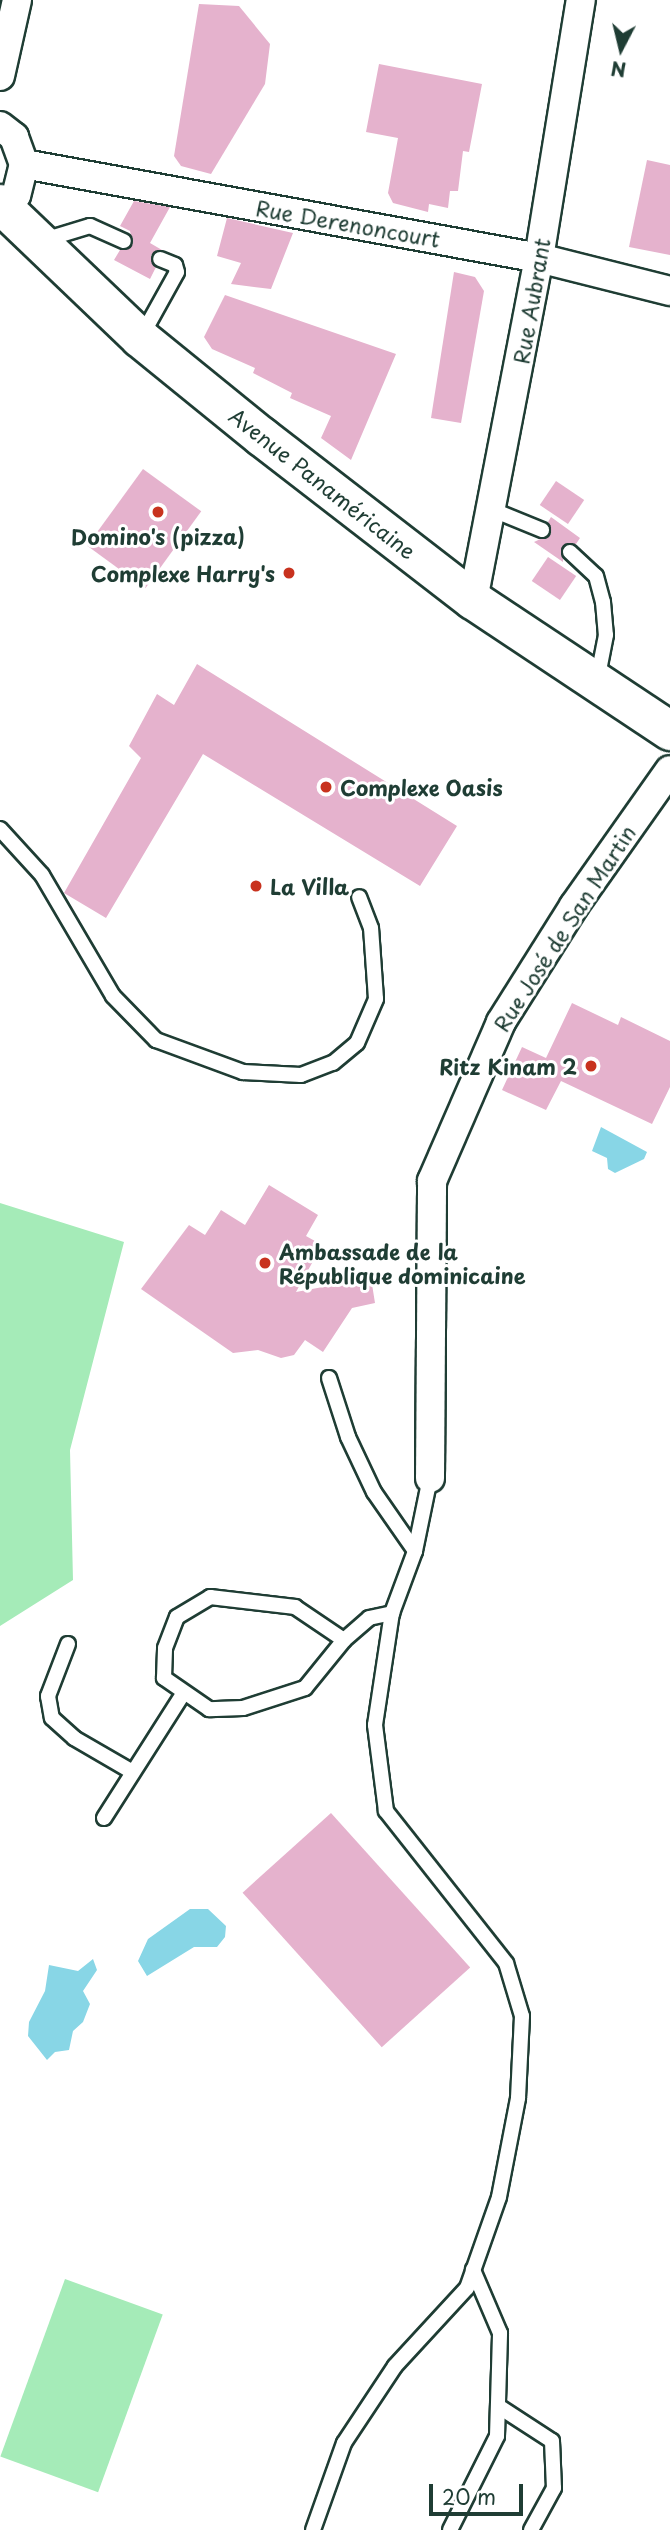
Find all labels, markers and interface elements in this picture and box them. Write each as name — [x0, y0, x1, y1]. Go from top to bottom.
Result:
north arrow — [586, 14, 656, 84]
text: N — [609, 55, 628, 85]
street label: Rue Derenoncourt — [253, 194, 443, 252]
street label: Rue Aubrant — [507, 235, 555, 367]
street label: Avenue Panaméricaine — [225, 402, 421, 564]
marker: Domino's (pizza) — [150, 504, 166, 520]
place label: Domino's (pizza) — [71, 523, 245, 549]
place label: Complexe Harry's — [87, 560, 275, 586]
marker: Complexe Harry's — [281, 565, 297, 581]
place label: Complexe Oasis — [340, 774, 505, 800]
marker: Complexe Oasis — [318, 779, 334, 795]
street label: Rue José de San Martin — [487, 819, 641, 1037]
place label: La Villa — [270, 873, 350, 899]
marker: La Villa — [248, 878, 264, 894]
place label: Ritz Kinam 2 — [438, 1053, 577, 1079]
marker: Ritz Kinam 2 — [583, 1058, 599, 1074]
place label: Ambassade de la République dominicaine — [279, 1238, 527, 1288]
marker: Ambassade de la République dominicaine — [257, 1255, 273, 1271]
scale bar — [432, 2470, 526, 2514]
text: 20 m — [442, 2480, 496, 2512]

